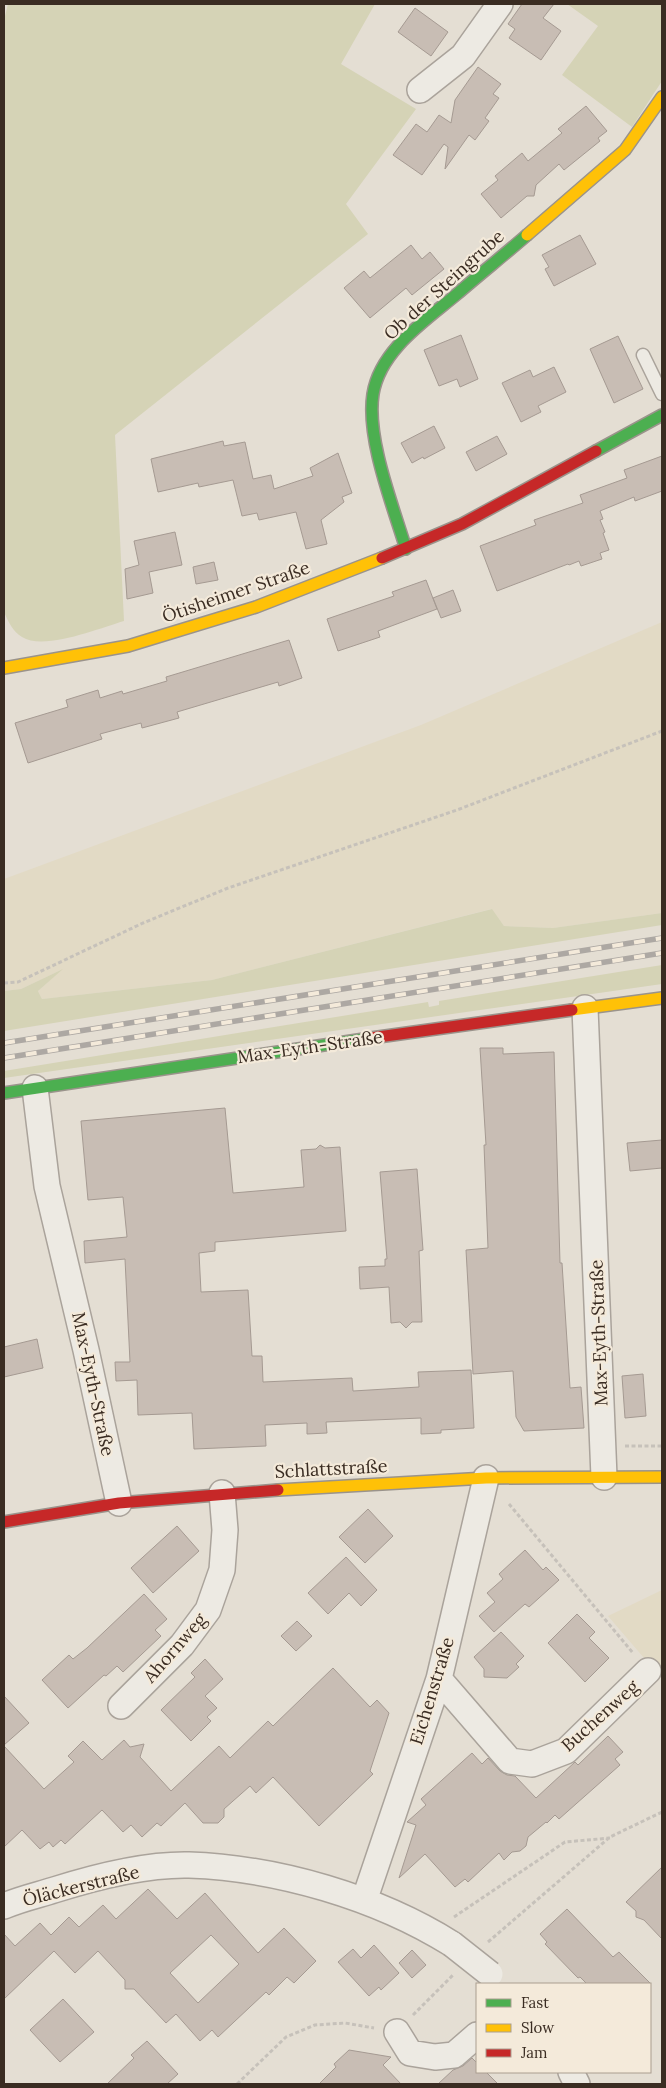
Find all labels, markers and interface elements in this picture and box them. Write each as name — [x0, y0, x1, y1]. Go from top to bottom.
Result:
street label: Ob der Steingrube — [379, 224, 509, 345]
street label: Ötisheimer Straße — [159, 555, 313, 628]
street label: Max-Eyth-Straße — [236, 1025, 384, 1068]
street label: Max-Eyth-Straße — [584, 1259, 613, 1407]
street label: Max-Eyth-Straße — [67, 1310, 120, 1458]
street label: Schlattstraße — [274, 1454, 388, 1483]
street label: Ahornweg — [137, 1607, 212, 1688]
street label: Eichenstraße — [404, 1634, 459, 1748]
street label: Buchenweg — [556, 1674, 644, 1756]
street label: Öläckerstraße — [20, 1860, 142, 1911]
legend — [476, 1983, 651, 2073]
text: Fast — [521, 1993, 549, 2012]
text: Slow — [521, 2018, 554, 2037]
text: Jam — [520, 2043, 548, 2062]

